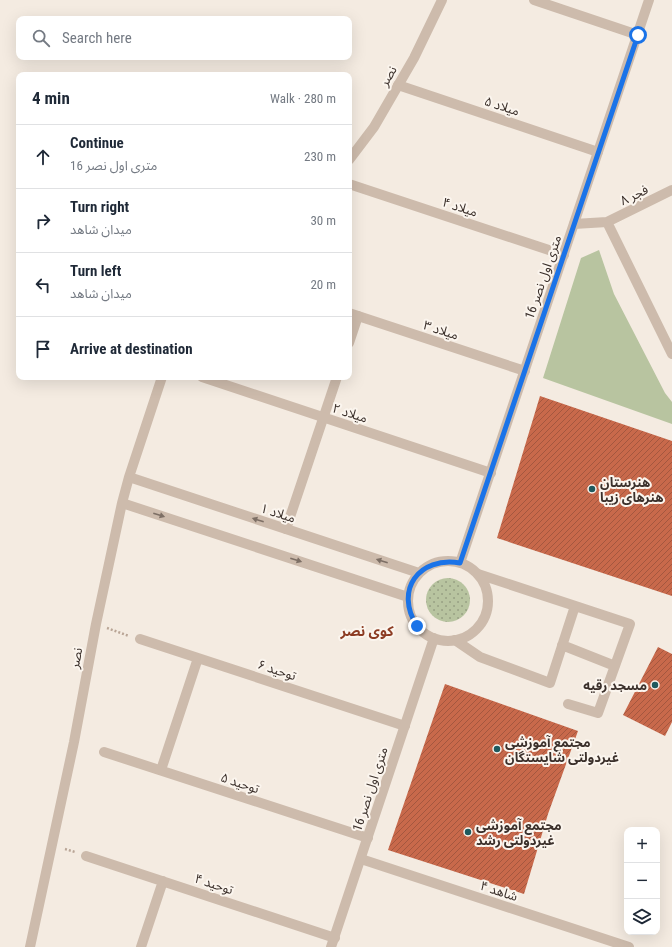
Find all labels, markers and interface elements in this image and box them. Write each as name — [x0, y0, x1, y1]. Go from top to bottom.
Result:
search box — [16, 16, 352, 60]
route start — [629, 26, 647, 44]
icon: search — [30, 27, 52, 49]
text: Search here — [62, 29, 132, 47]
street label: نصر — [376, 63, 400, 90]
text: 4 min — [32, 88, 70, 108]
text: Walk · 280 m — [270, 91, 336, 106]
street label: میلاد ۵ — [482, 93, 522, 119]
text: Continue — [70, 134, 124, 152]
icon: ahead — [32, 146, 54, 168]
text: 230 m — [304, 149, 336, 164]
text: 16 متری اول نصر — [70, 158, 157, 173]
street label: فجر ۸ — [617, 182, 651, 208]
street label: میلاد ۴ — [440, 194, 480, 220]
text: Turn right — [70, 198, 129, 216]
icon: right — [32, 210, 54, 232]
text: 30 m — [310, 213, 336, 228]
text: میدان شاهد — [70, 222, 132, 237]
street label: 16 متری اول نصر — [522, 233, 565, 321]
text: Turn left — [70, 262, 121, 280]
icon: left — [32, 274, 54, 296]
text: 20 m — [310, 277, 336, 292]
text: میدان شاهد — [70, 286, 132, 301]
street label: میلاد ۳ — [421, 317, 461, 343]
icon: arrive — [32, 338, 54, 360]
text: Arrive at destination — [70, 340, 193, 358]
street label: میلاد ۲ — [330, 400, 370, 426]
place label: هنرستان هنرهای زیبا — [600, 475, 664, 505]
marker: هنرستان هنرهای زیبا — [587, 484, 597, 494]
street label: میلاد ۱ — [258, 500, 298, 526]
one-way arrow — [154, 512, 166, 518]
one-way arrow — [252, 517, 264, 523]
one-way arrow — [291, 557, 303, 563]
one-way arrow — [375, 558, 387, 564]
route end — [408, 617, 426, 635]
district label: کوی نصر — [339, 623, 394, 640]
street label: نصر — [67, 646, 85, 671]
street label: توحید ۶ — [256, 657, 298, 683]
place label: مسجد رقیه — [583, 678, 647, 693]
marker: مسجد رقیه — [650, 680, 660, 690]
place label: مجتمع آموزشی غیردولتی شایستگان — [505, 735, 619, 765]
marker: مجتمع آموزشی غیردولتی شایستگان — [492, 744, 502, 754]
street label: 16 متری اول نصر — [349, 745, 392, 833]
street label: توحید ۵ — [219, 770, 261, 796]
place label: مجتمع آموزشی غیردولتی رشد — [476, 818, 561, 848]
marker: مجتمع آموزشی غیردولتی رشد — [463, 827, 473, 837]
map controls — [624, 827, 660, 935]
button: + — [624, 827, 660, 863]
button: − — [624, 863, 660, 899]
street label: توحید ۴ — [193, 871, 235, 897]
street label: شاهد ۴ — [478, 878, 520, 904]
button: layers — [624, 899, 660, 935]

